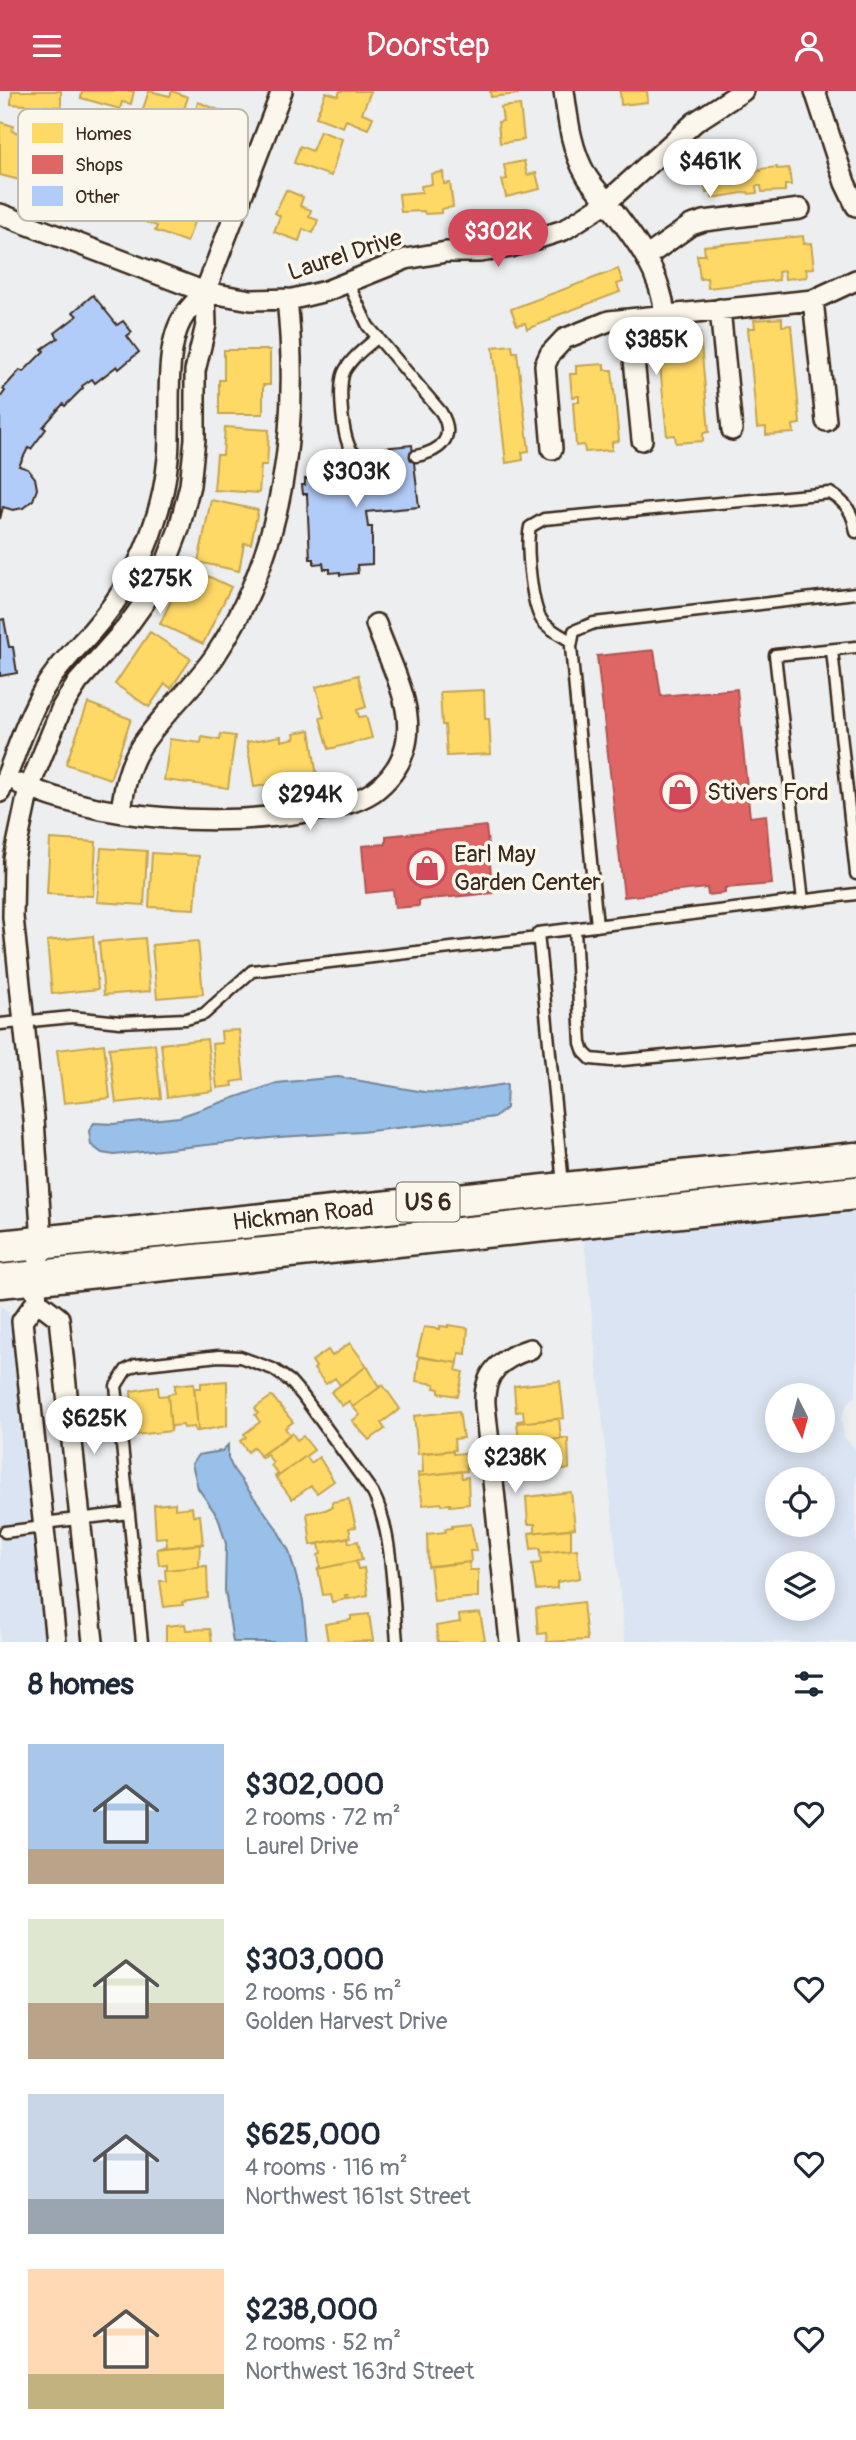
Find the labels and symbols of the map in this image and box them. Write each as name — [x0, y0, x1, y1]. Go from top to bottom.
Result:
legend — [18, 109, 248, 221]
text: Homes — [75, 122, 132, 146]
pin: $461K — [661, 139, 759, 199]
text: Shops — [75, 153, 123, 177]
text: Other — [75, 185, 120, 209]
pin: $302K — [449, 209, 547, 269]
street label: Laurel Drive — [284, 223, 406, 287]
pin: $385K — [607, 317, 705, 377]
pin: $303K — [307, 449, 405, 509]
pin: $275K — [111, 557, 209, 616]
shop icon: Stivers Ford — [659, 771, 701, 813]
pin: $294K — [261, 773, 359, 832]
place label: Stivers Ford — [707, 778, 829, 807]
place label: Earl May Garden Center — [454, 840, 601, 897]
shop icon: Earl May Garden Center — [406, 847, 448, 889]
road number: US 6 — [396, 1183, 460, 1221]
street label: Hickman Road — [231, 1193, 375, 1237]
north arrow — [765, 1383, 835, 1453]
pin: $625K — [45, 1397, 143, 1456]
pin: $238K — [466, 1435, 564, 1495]

